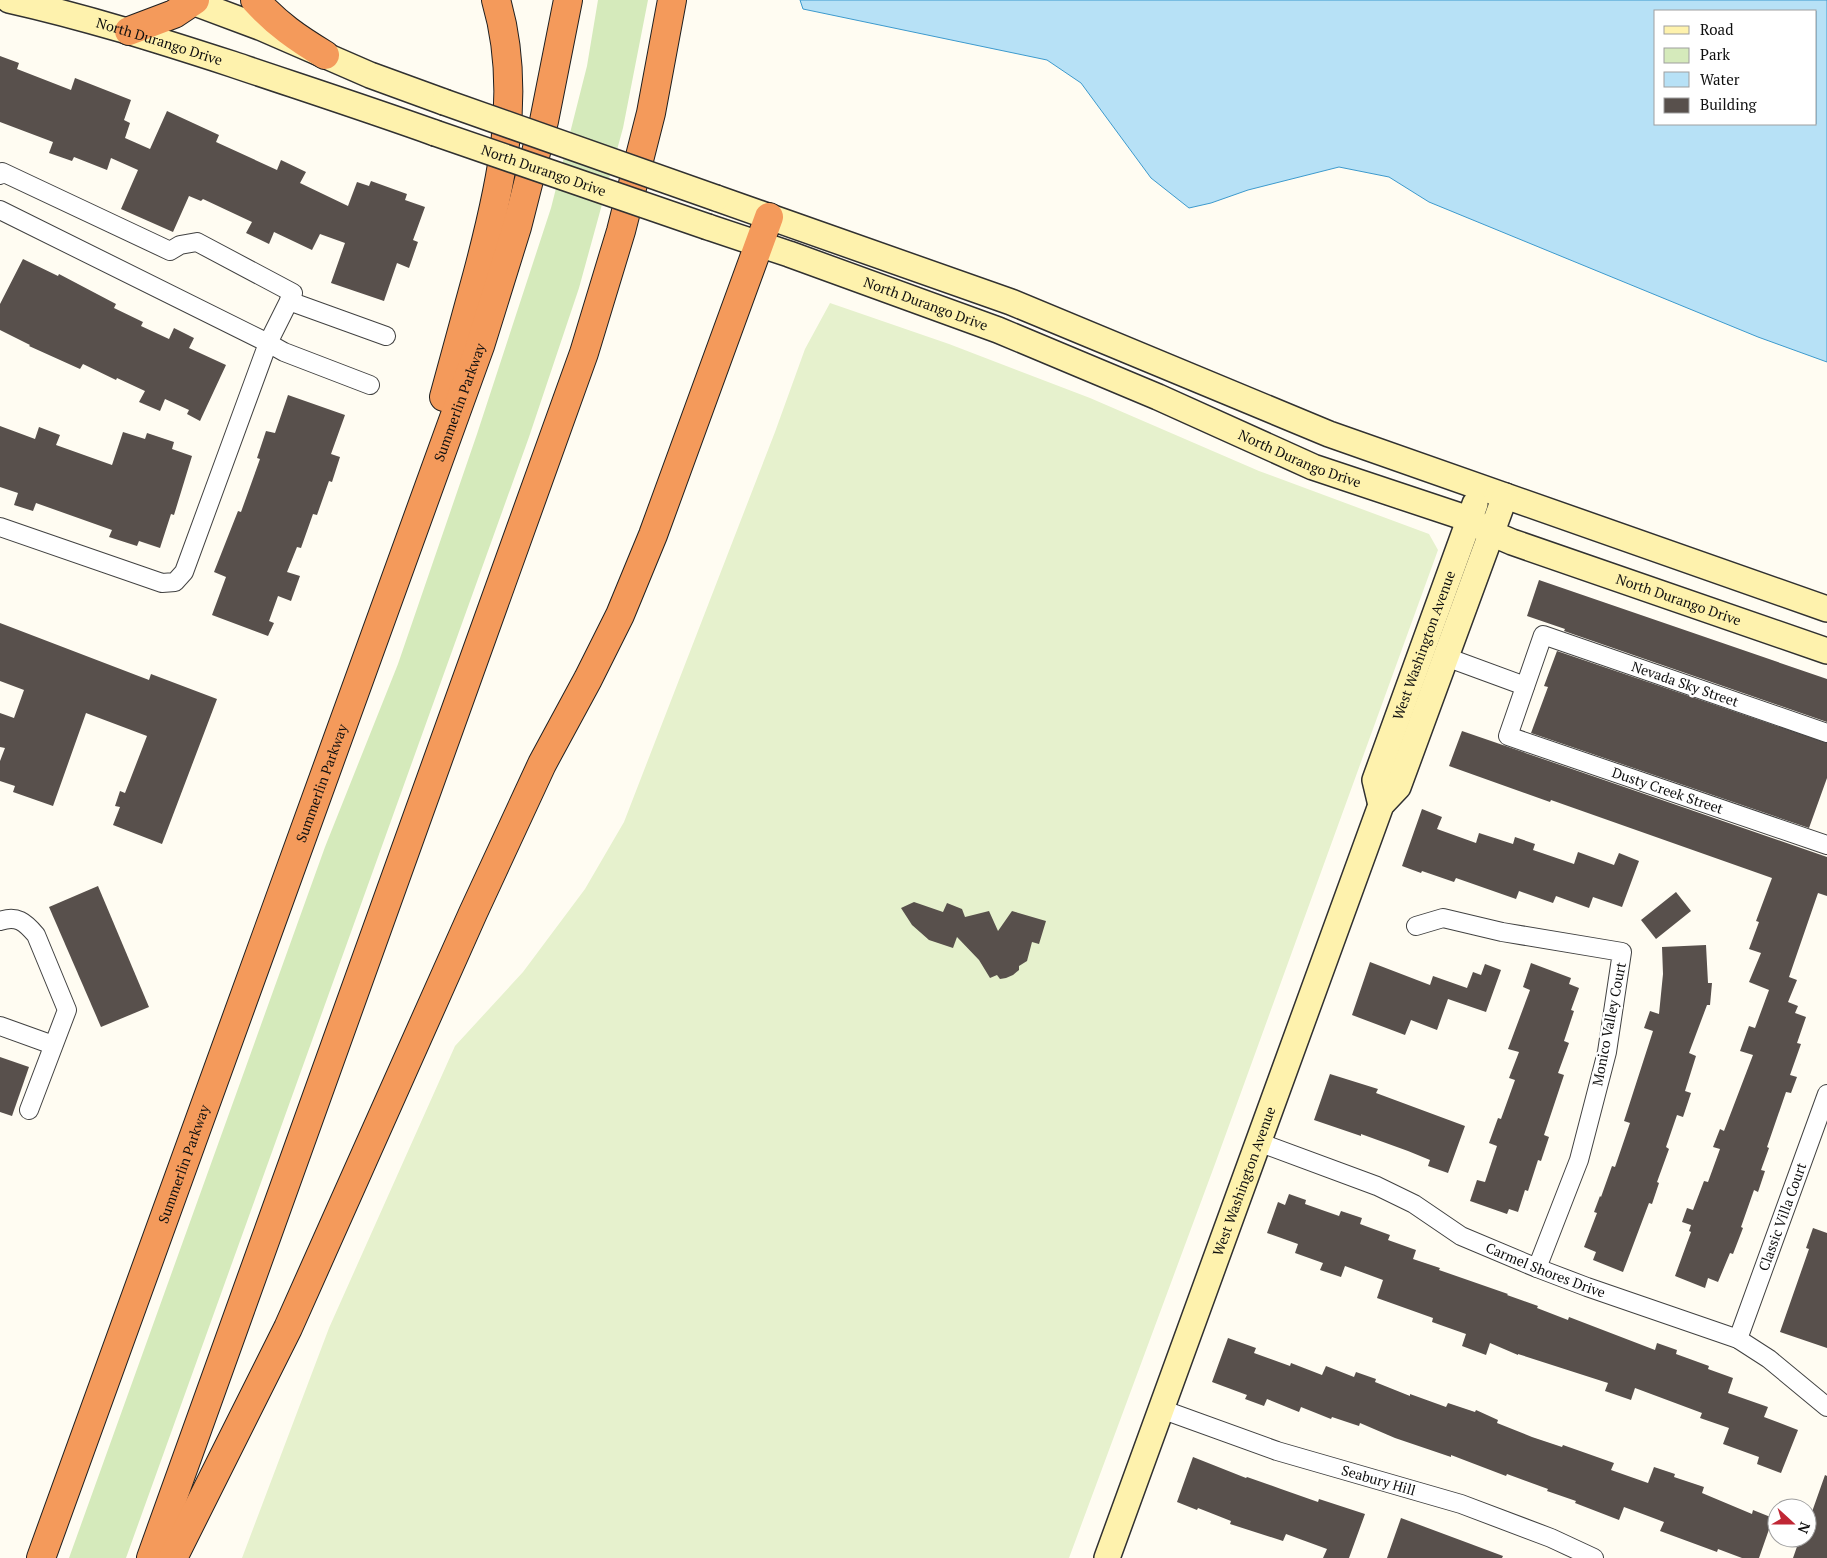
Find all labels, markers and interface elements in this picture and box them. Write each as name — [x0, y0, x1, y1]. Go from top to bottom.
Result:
legend — [1654, 10, 1817, 125]
street label: North Durango Drive — [94, 13, 225, 69]
text: Road — [1700, 19, 1733, 39]
text: Park — [1700, 44, 1730, 64]
text: Water — [1700, 69, 1740, 89]
text: Building — [1700, 94, 1758, 114]
street label: North Durango Drive — [479, 140, 609, 200]
street label: North Durango Drive — [861, 272, 991, 335]
street label: Summerlin Parkway — [429, 340, 490, 464]
street label: North Durango Drive — [1236, 425, 1364, 491]
street label: West Washington Avenue — [1388, 568, 1459, 722]
street label: North Durango Drive — [1614, 569, 1744, 630]
street label: Nevada Sky Street — [1629, 656, 1742, 711]
street label: Summerlin Parkway — [291, 720, 352, 845]
street label: Dusty Creek Street — [1610, 762, 1727, 818]
street label: Monico Valley Court — [1587, 960, 1630, 1087]
street label: Summerlin Parkway — [153, 1101, 214, 1226]
street label: West Washington Avenue — [1208, 1104, 1280, 1258]
street label: Classic Villa Court — [1754, 1159, 1811, 1273]
street label: Carmel Shores Drive — [1483, 1237, 1608, 1302]
street label: Seabury Hill — [1339, 1460, 1418, 1499]
north arrow — [1767, 1498, 1817, 1548]
text: N — [1794, 1519, 1815, 1537]

